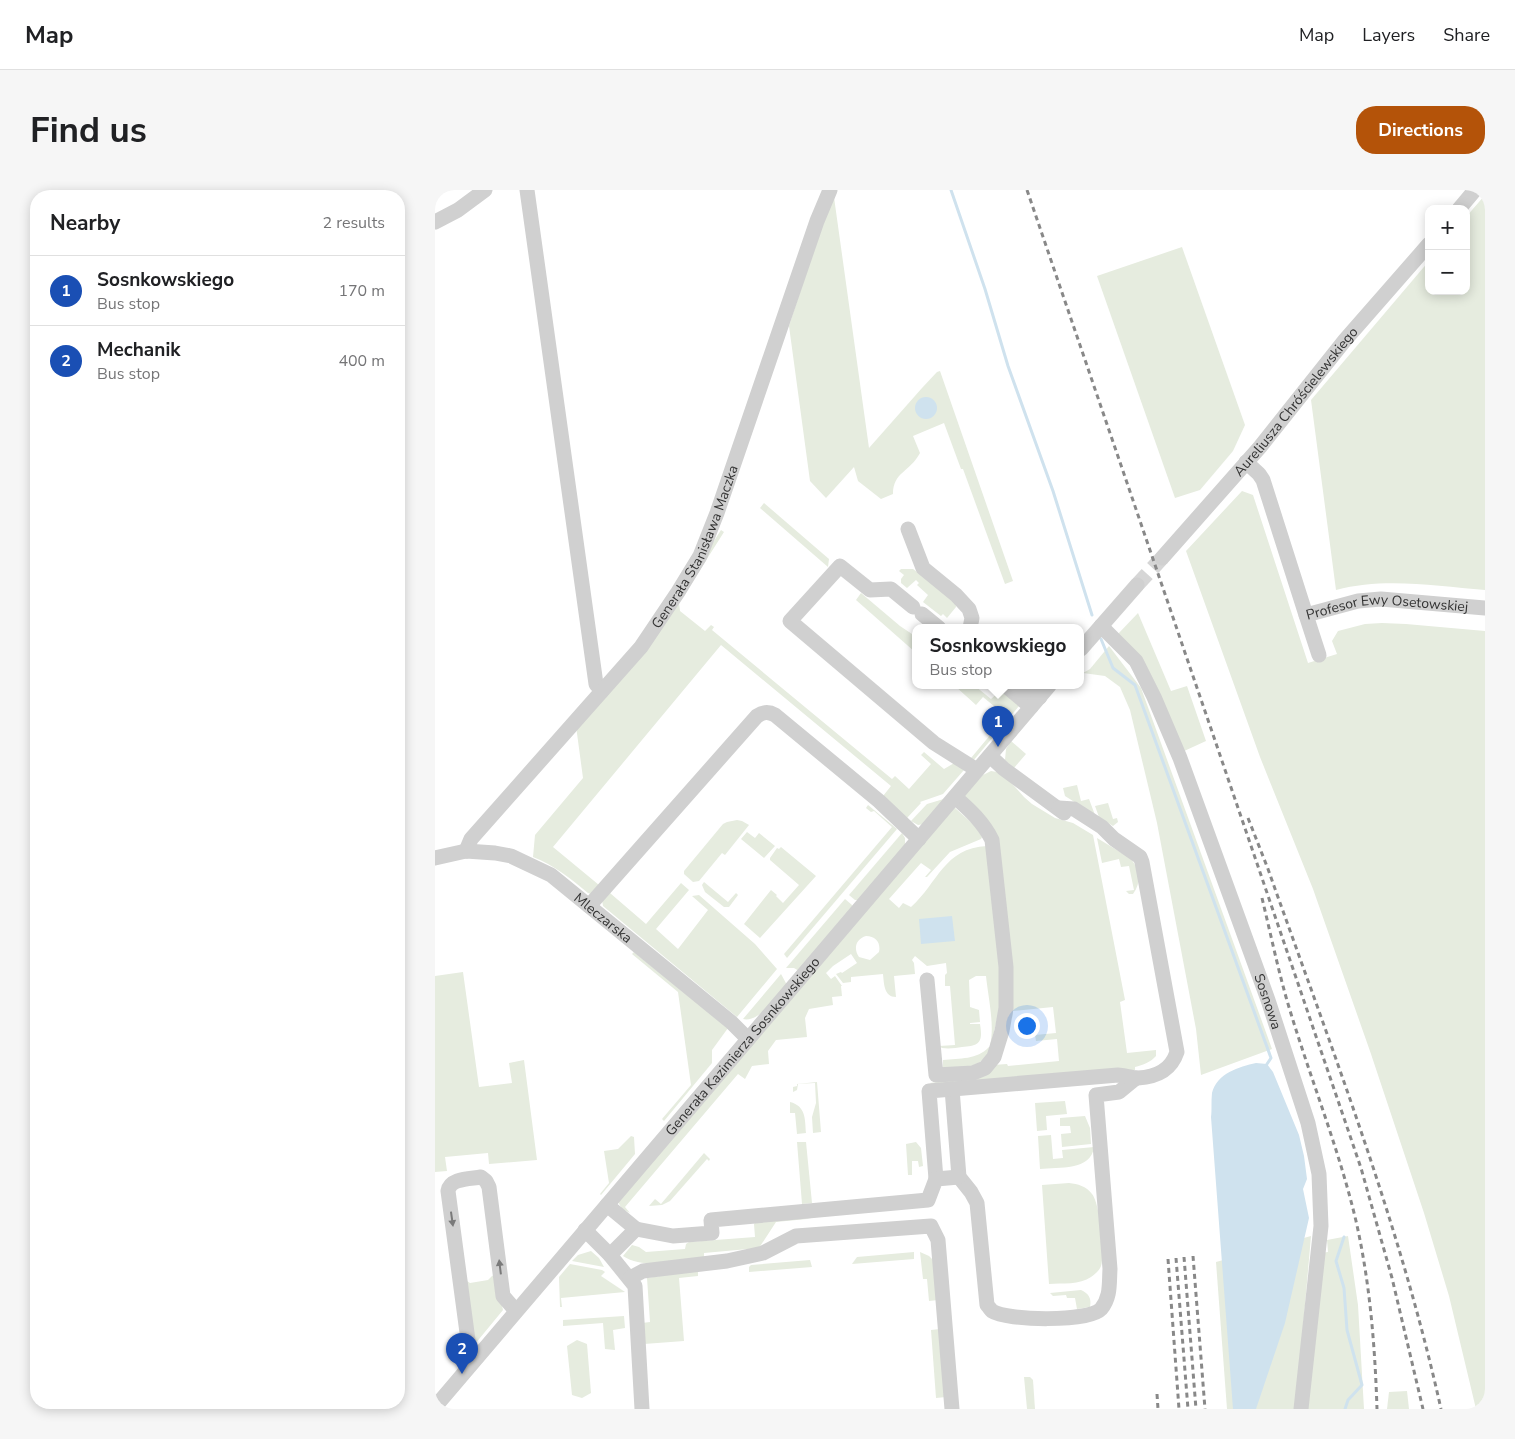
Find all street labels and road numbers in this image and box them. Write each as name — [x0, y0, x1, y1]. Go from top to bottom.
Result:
street label: Aureliusza Chróścielewskiego — [1230, 323, 1363, 480]
street label: Generała Stanisława Maczka — [647, 463, 743, 632]
street label: Profesor Ewy Osetowskiej — [1304, 590, 1469, 625]
street label: Mleczarska — [570, 889, 636, 948]
street label: Generała Kazimierza Sosnkowskiego — [661, 953, 824, 1140]
street label: Sosnowa — [1249, 971, 1286, 1032]

